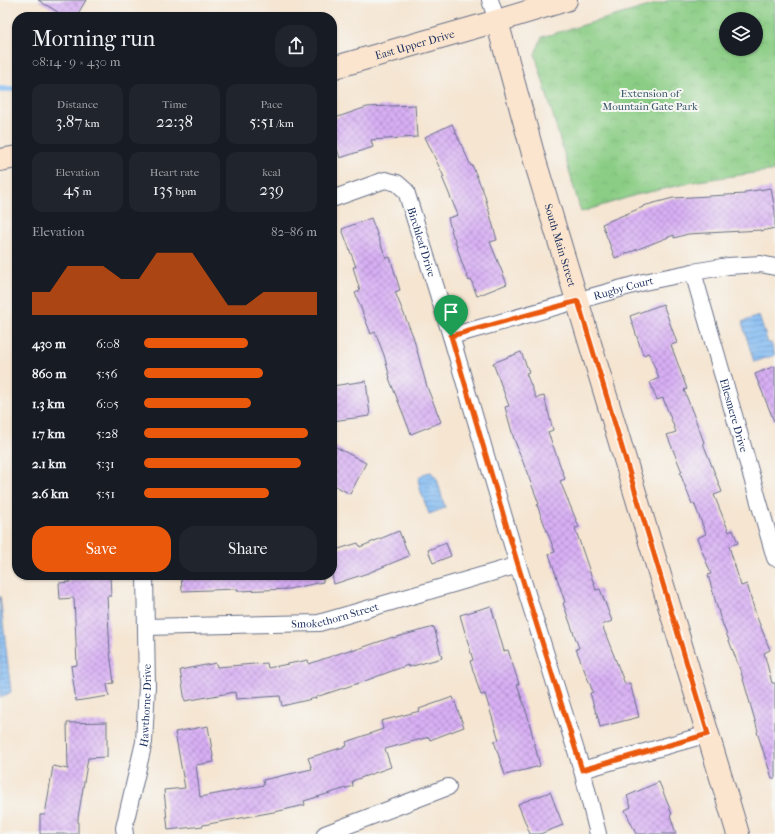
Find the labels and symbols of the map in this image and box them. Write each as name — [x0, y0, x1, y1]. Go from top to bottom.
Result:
street label: East Upper Drive — [373, 27, 457, 62]
park label: Extension of Mountain Gate Park — [602, 87, 698, 113]
street label: South Main Street — [542, 202, 579, 288]
street label: Birchleaf Drive — [405, 205, 439, 279]
street label: Rugby Court — [592, 274, 654, 302]
pin — [434, 295, 468, 336]
street label: Ellesmere Drive — [717, 377, 751, 454]
street label: Smokethorn Street — [291, 599, 380, 630]
street label: Hawthorne Drive — [137, 663, 154, 748]

